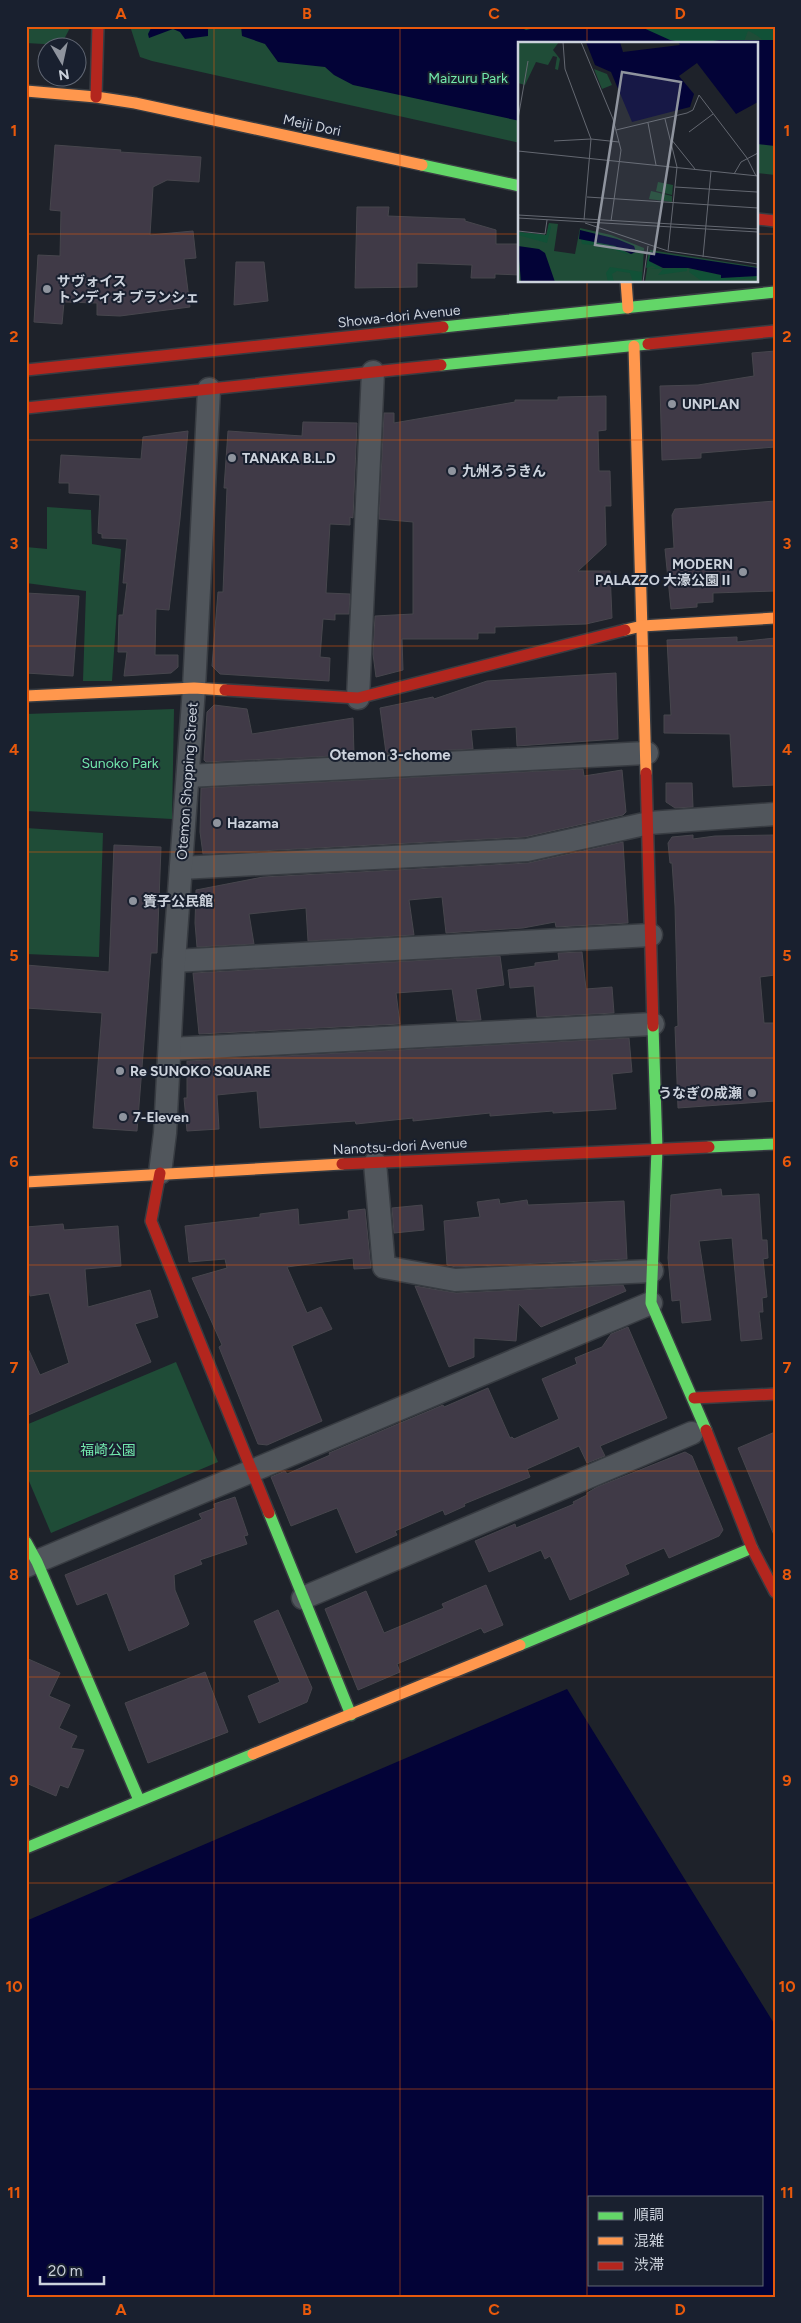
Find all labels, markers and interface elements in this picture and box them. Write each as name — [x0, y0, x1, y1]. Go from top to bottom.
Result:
text: A — [115, 4, 127, 23]
text: B — [302, 4, 312, 23]
text: C — [488, 4, 500, 23]
text: D — [674, 4, 686, 23]
north arrow — [38, 38, 88, 88]
inset map — [518, 42, 758, 282]
text: N — [57, 65, 71, 84]
park label: Maizuru Park — [428, 70, 508, 87]
street label: Meiji Dori — [281, 111, 342, 140]
text: 1 — [11, 121, 17, 140]
text: 1 — [784, 121, 790, 140]
place label: サヴォイス トンディオ ブランシェ — [57, 273, 199, 306]
marker: サヴォイス トンディオ ブランシェ — [41, 283, 53, 295]
street label: Showa-dori Avenue — [337, 302, 462, 331]
text: 2 — [9, 327, 19, 346]
text: 2 — [782, 327, 792, 346]
place label: UNPLAN — [682, 396, 739, 413]
marker: UNPLAN — [666, 398, 678, 410]
place label: TANAKA B.L.D — [242, 450, 336, 467]
marker: TANAKA B.L.D — [226, 452, 238, 464]
place label: 九州ろうきん — [462, 463, 546, 480]
marker: 九州ろうきん — [446, 465, 458, 477]
text: 3 — [10, 534, 19, 553]
text: 3 — [783, 534, 792, 553]
place label: MODERN PALAZZO 大濠公園Ⅱ — [595, 556, 733, 589]
marker: MODERN PALAZZO 大濠公園Ⅱ — [737, 566, 749, 578]
street label: Otemon Shopping Street — [174, 702, 201, 860]
text: 4 — [9, 740, 19, 759]
text: 4 — [782, 740, 792, 759]
district label: Otemon 3-chome — [329, 746, 451, 764]
park label: Sunoko Park — [81, 755, 159, 772]
place label: Hazama — [227, 815, 279, 832]
marker: Hazama — [211, 817, 223, 829]
place label: 簀子公民館 — [143, 893, 213, 910]
marker: 簀子公民館 — [127, 895, 139, 907]
text: 5 — [9, 946, 19, 965]
text: 5 — [782, 946, 792, 965]
place label: Re SUNOKO SQUARE — [130, 1063, 271, 1080]
marker: Re SUNOKO SQUARE — [114, 1065, 126, 1077]
place label: うなぎの成瀬 — [658, 1085, 742, 1102]
marker: うなぎの成瀬 — [746, 1087, 758, 1099]
place label: 7-Eleven — [133, 1109, 189, 1126]
marker: 7-Eleven — [117, 1111, 129, 1123]
street label: Nanotsu-dori Avenue — [332, 1134, 468, 1159]
text: 6 — [9, 1152, 19, 1171]
text: 6 — [782, 1152, 792, 1171]
text: 7 — [10, 1358, 19, 1377]
text: 7 — [783, 1358, 792, 1377]
park label: 福崎公園 — [80, 1442, 136, 1459]
text: 8 — [9, 1565, 19, 1584]
text: 8 — [782, 1565, 792, 1584]
text: 9 — [9, 1771, 19, 1790]
text: 9 — [782, 1771, 792, 1790]
text: 10 — [5, 1977, 23, 1996]
text: 10 — [778, 1977, 796, 1996]
text: 11 — [7, 2183, 21, 2202]
text: 11 — [780, 2183, 794, 2202]
legend — [588, 2196, 764, 2286]
text: 順調 — [634, 2206, 664, 2224]
text: 混雑 — [634, 2232, 664, 2250]
scale bar — [40, 2253, 104, 2285]
text: 渋滞 — [634, 2256, 664, 2274]
text: 20 m — [48, 2262, 82, 2280]
text: A — [115, 2300, 127, 2319]
text: B — [302, 2300, 312, 2319]
text: C — [488, 2300, 500, 2319]
text: D — [674, 2300, 686, 2319]

